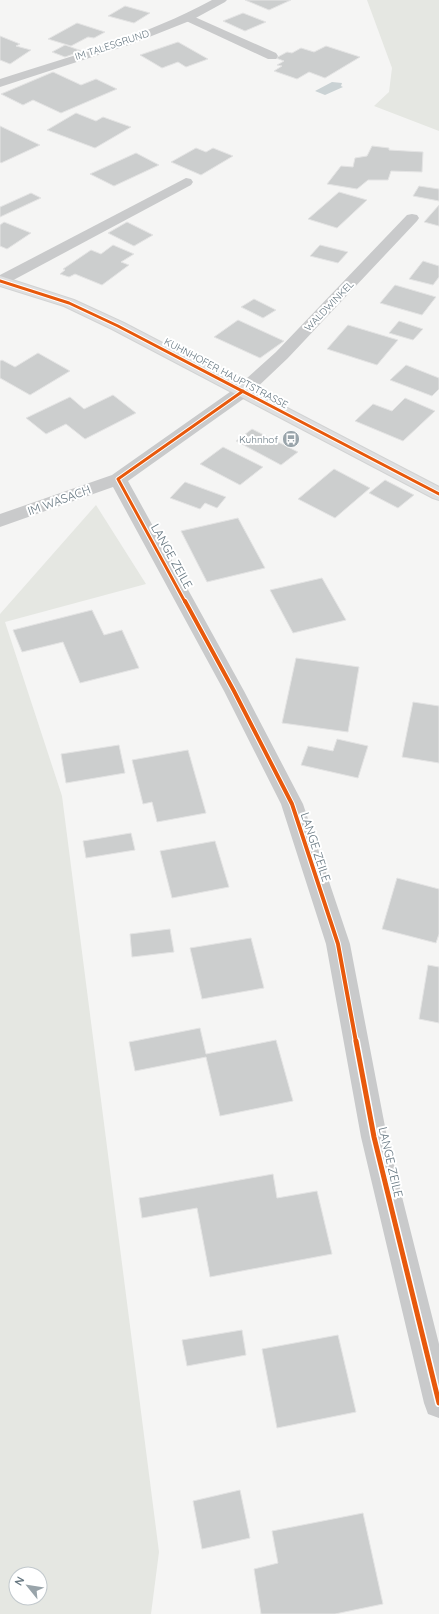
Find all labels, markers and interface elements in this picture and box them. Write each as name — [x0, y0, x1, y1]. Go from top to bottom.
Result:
street label: IM TALESGRUND — [73, 27, 151, 63]
street label: WALDWINKEL — [302, 277, 357, 334]
street label: KUHNHOFER HAUPTSTRASSE — [162, 335, 290, 411]
bus stop icon: Kuhnhof — [281, 429, 301, 449]
place label: Kuhnhof — [239, 433, 278, 446]
street label: IM WASACH — [25, 482, 93, 518]
street label: LANGE ZEILE — [148, 521, 196, 591]
street label: LANGE ZEILE — [298, 810, 334, 884]
street label: LANGE ZEILE — [376, 1125, 406, 1199]
north arrow — [8, 1566, 48, 1606]
text: N — [11, 1574, 27, 1588]

